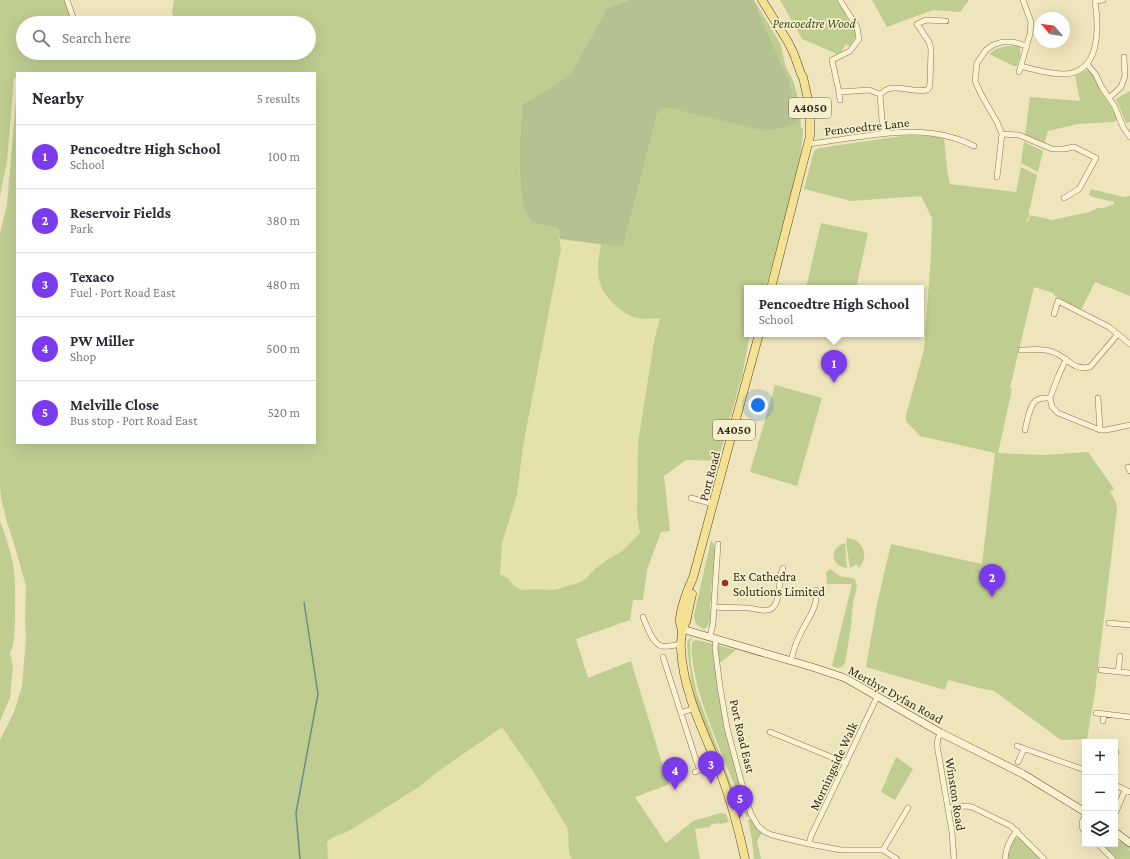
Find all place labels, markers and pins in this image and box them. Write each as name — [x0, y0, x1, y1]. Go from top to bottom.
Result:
pin: 1 — [821, 350, 847, 383]
pin: 2 — [979, 564, 1005, 597]
place label: Ex Cathedra Solutions Limited — [733, 569, 825, 599]
marker: Ex Cathedra Solutions Limited — [720, 578, 730, 588]
pin: 3 — [698, 751, 724, 784]
pin: 4 — [662, 757, 688, 790]
pin: 5 — [727, 785, 753, 818]

